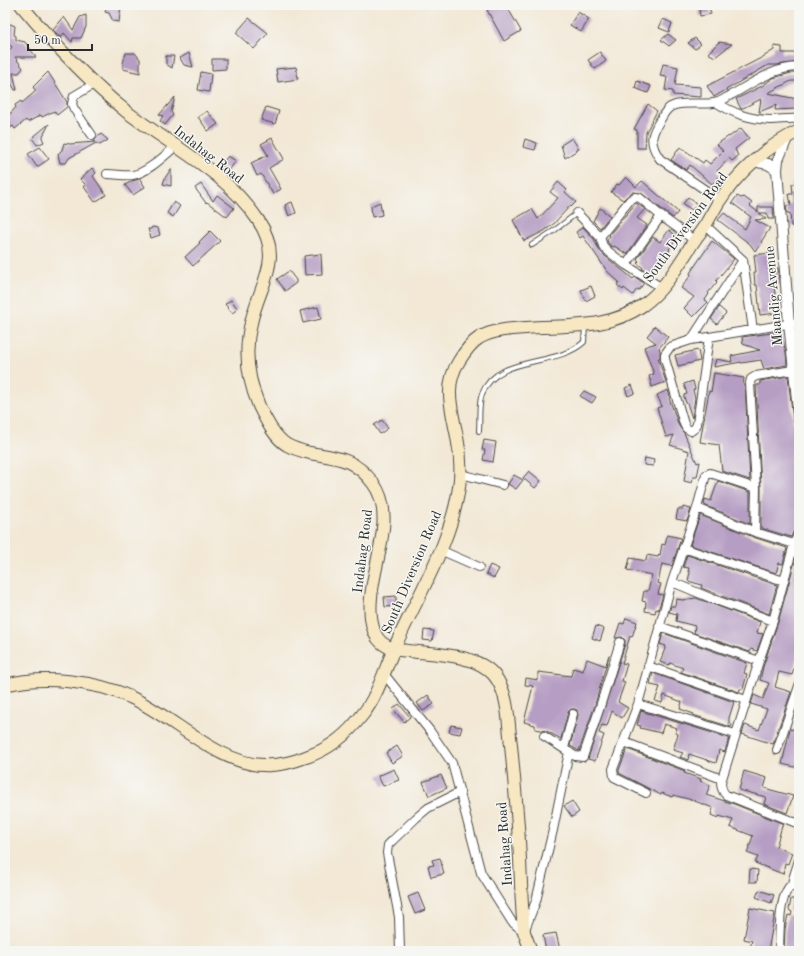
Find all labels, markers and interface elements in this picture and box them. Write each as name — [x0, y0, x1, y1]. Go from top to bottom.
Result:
scale bar — [28, 26, 92, 52]
text: 50 m — [34, 34, 61, 47]
street label: Indahag Road — [171, 123, 246, 186]
street label: South Diversion Road — [641, 170, 730, 285]
street label: Maandig Avenue — [763, 245, 785, 346]
street label: Indahag Road — [351, 508, 375, 594]
street label: South Diversion Road — [380, 509, 444, 636]
street label: Indahag Road — [495, 801, 515, 887]

